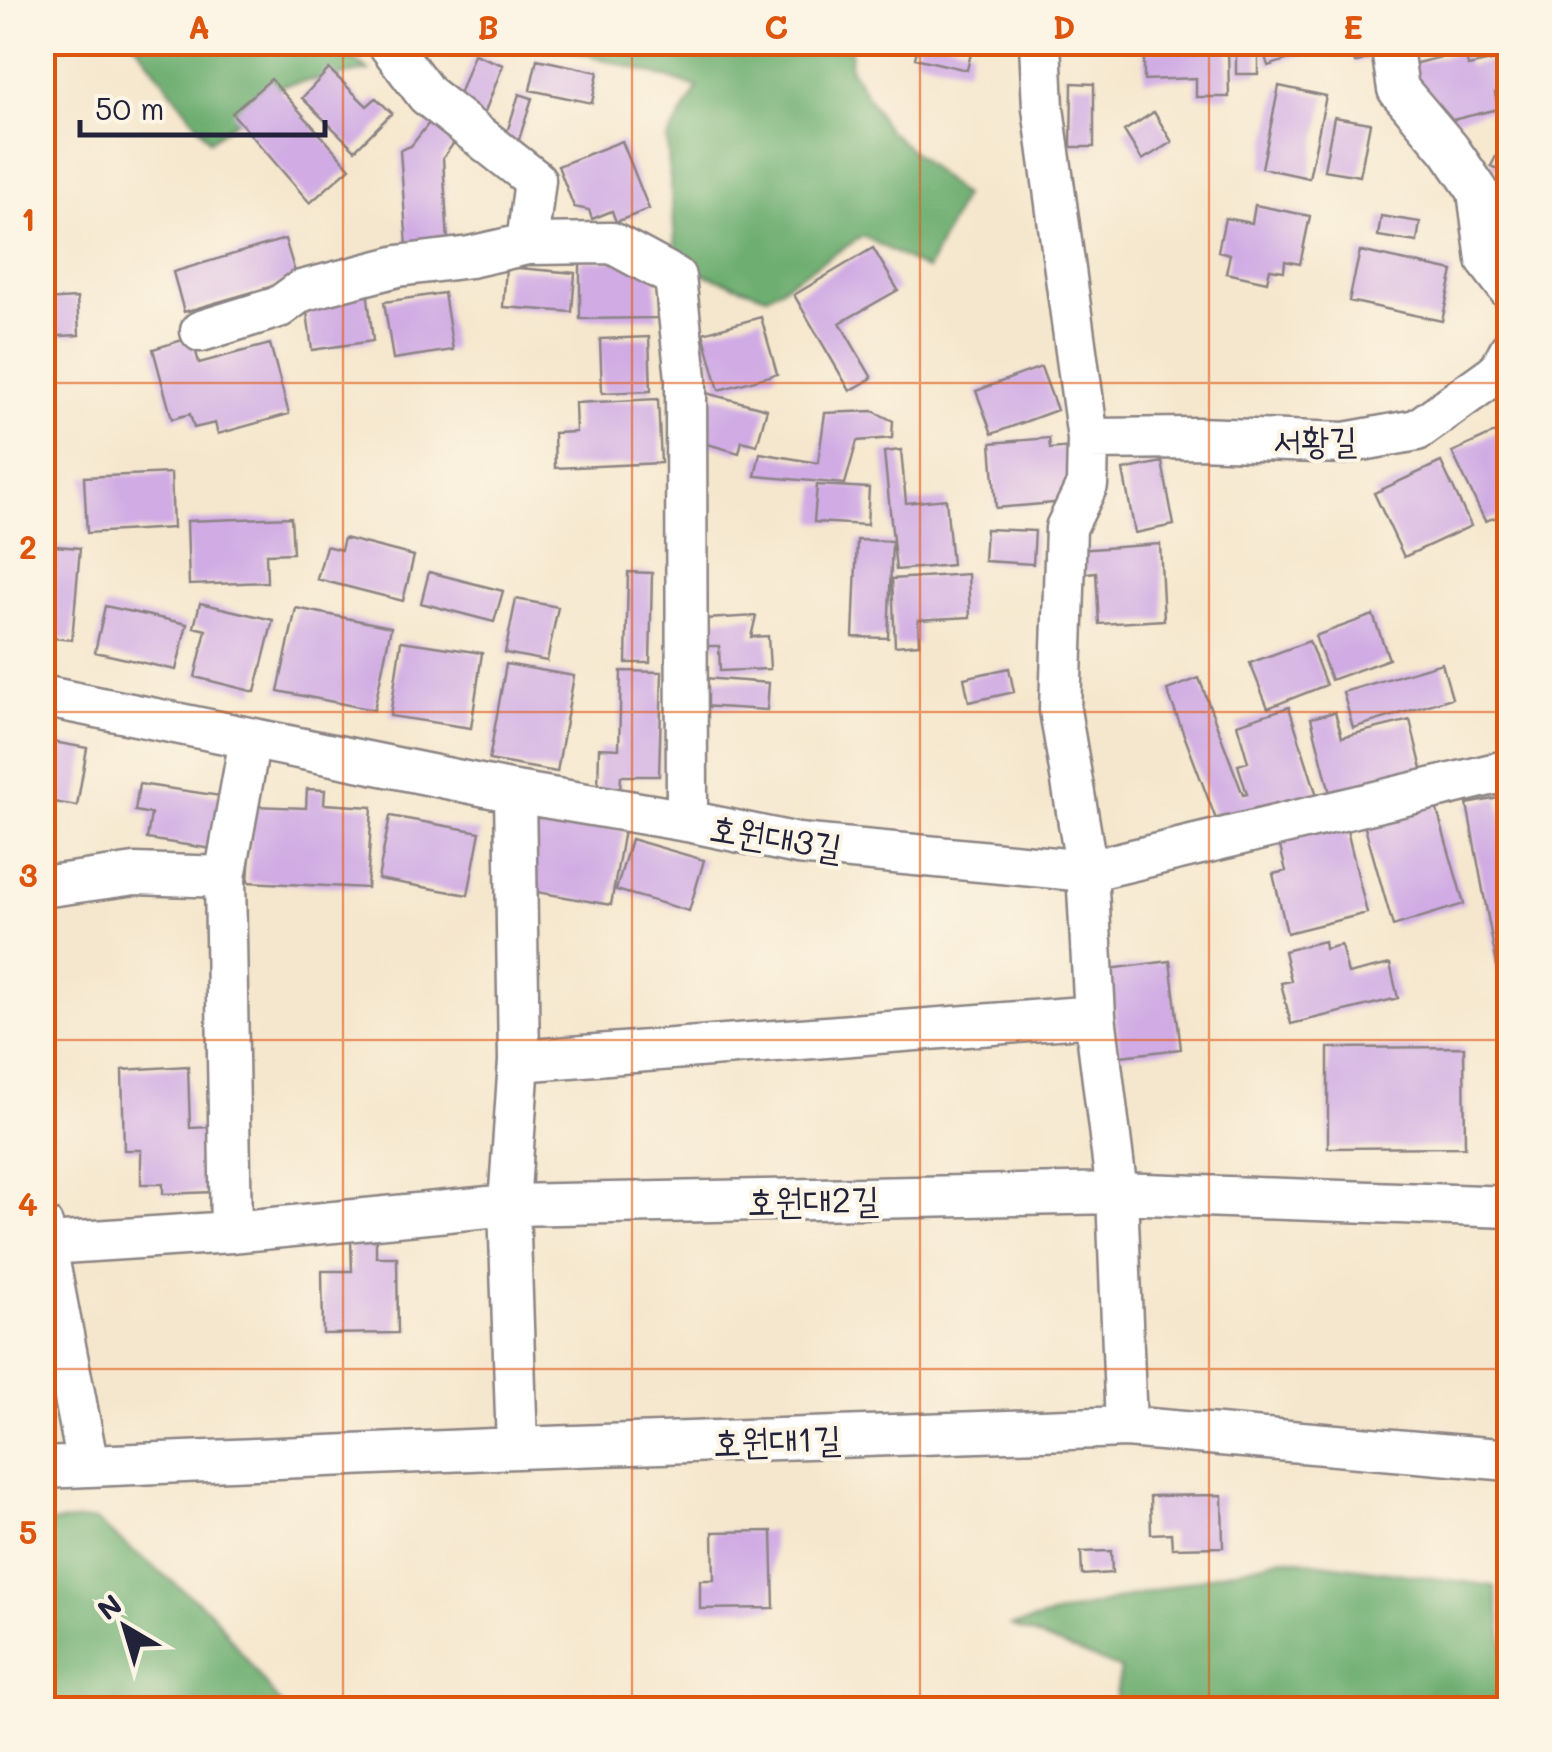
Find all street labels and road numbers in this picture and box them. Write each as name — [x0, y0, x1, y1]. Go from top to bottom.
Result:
street label: 서황길 — [1272, 415, 1358, 463]
street label: 호원대3길 — [707, 803, 845, 869]
street label: 호원대2길 — [747, 1175, 879, 1223]
street label: 호원대1길 — [712, 1414, 842, 1464]

